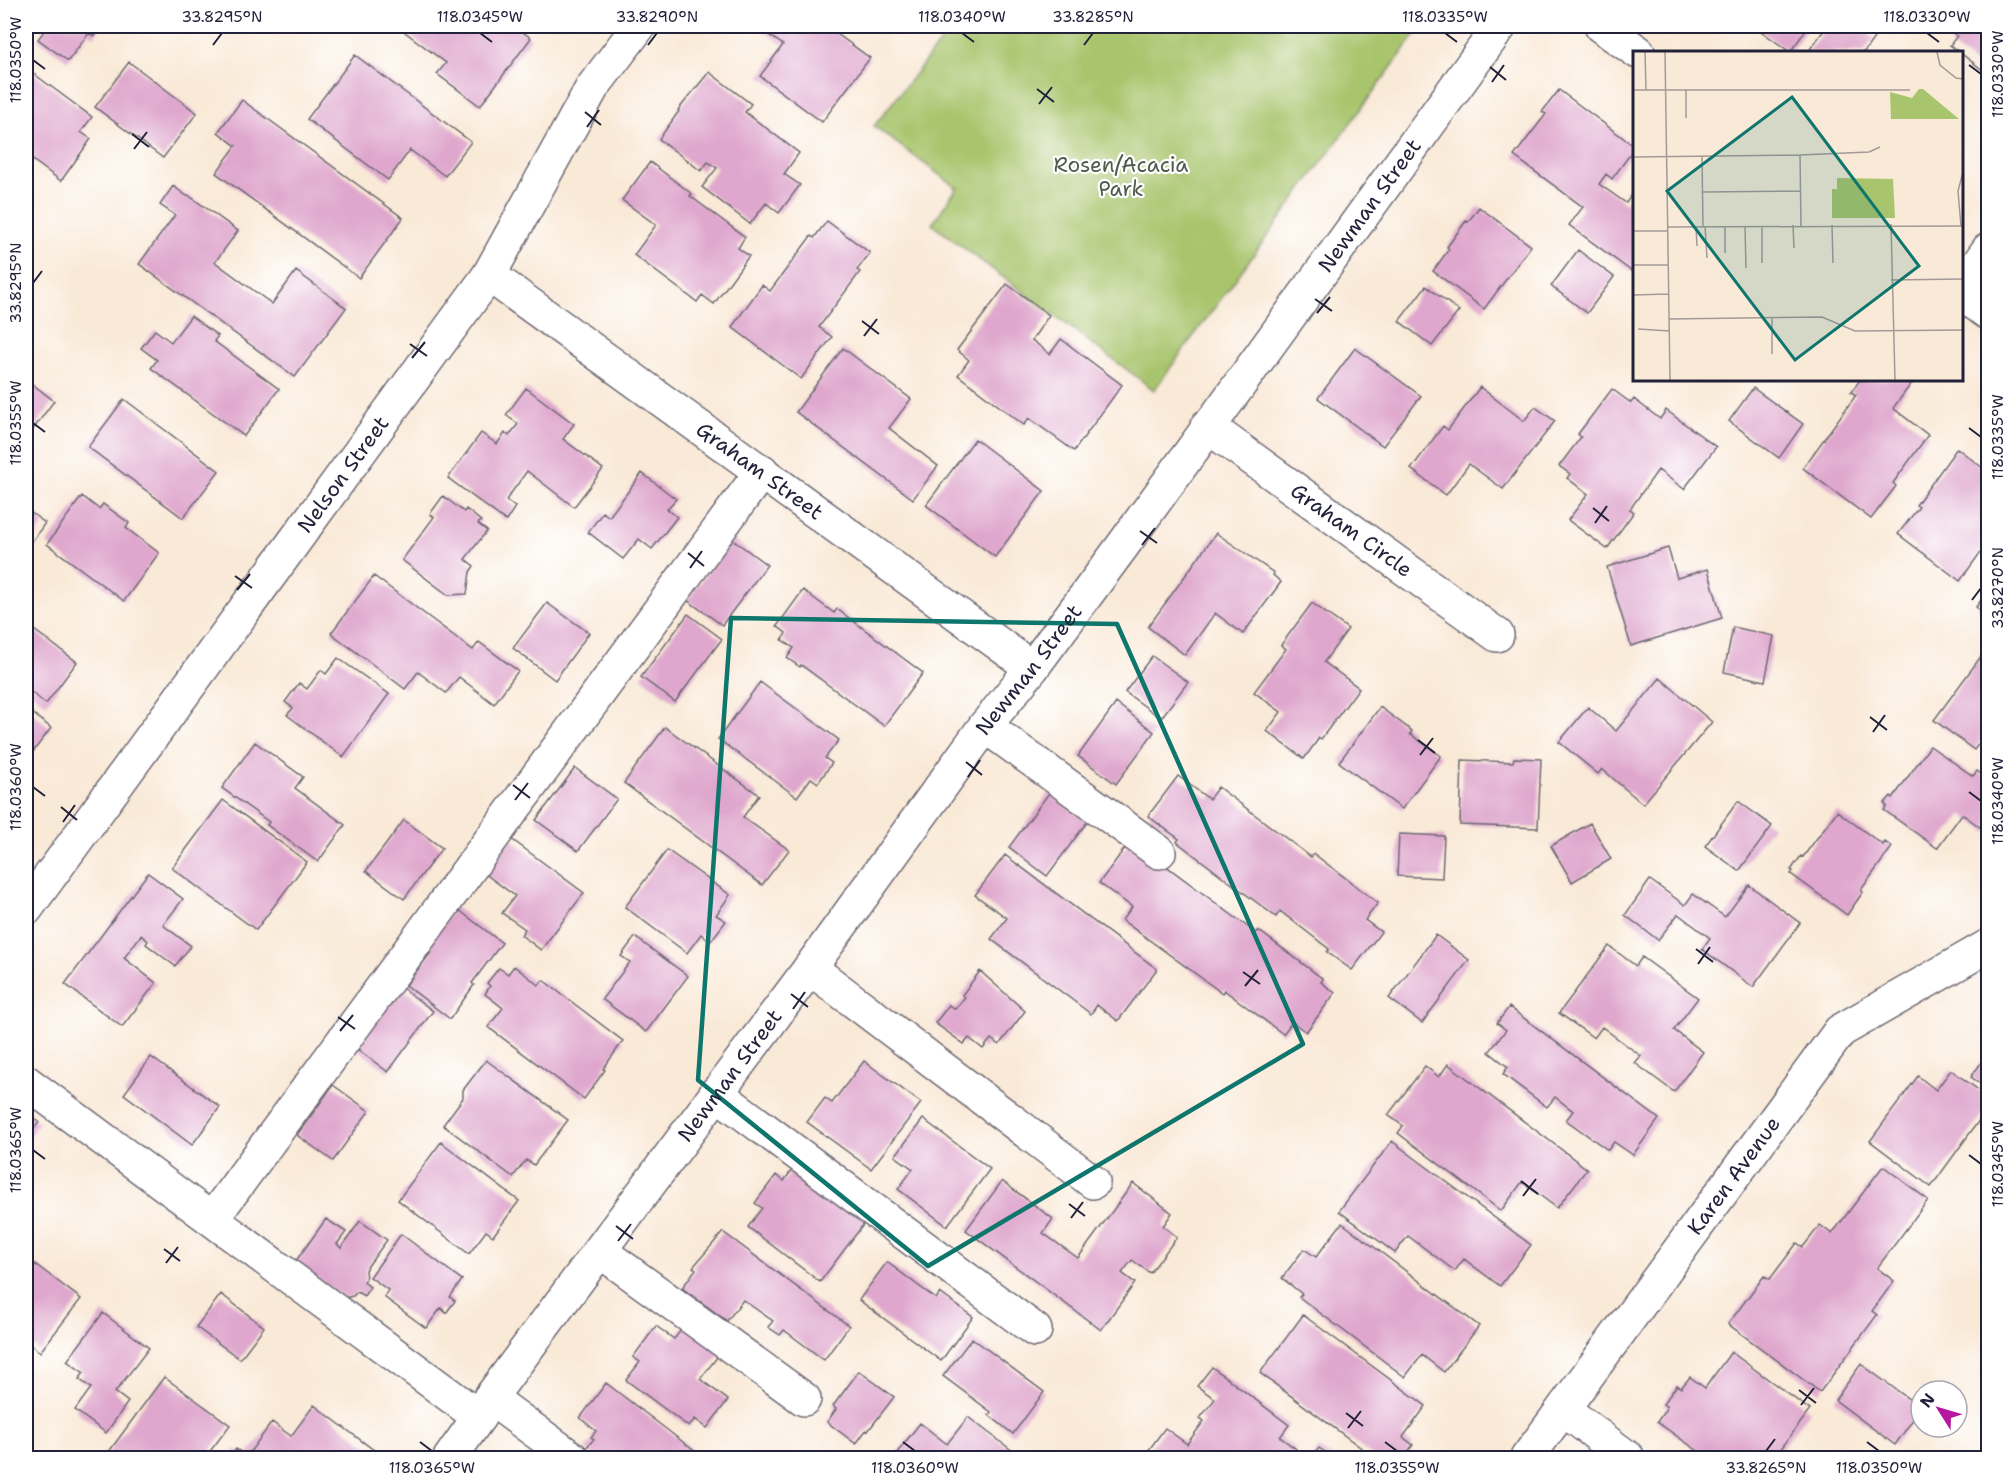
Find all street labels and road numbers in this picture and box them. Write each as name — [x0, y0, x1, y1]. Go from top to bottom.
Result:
street label: Newman Street — [1312, 133, 1428, 278]
street label: Nelson Street — [291, 410, 395, 539]
street label: Graham Street — [690, 415, 829, 526]
street label: Graham Circle — [1285, 477, 1418, 584]
street label: Newman Street — [969, 599, 1088, 741]
street label: Newman Street — [671, 1004, 788, 1148]
street label: Karen Avenue — [1681, 1111, 1787, 1241]

